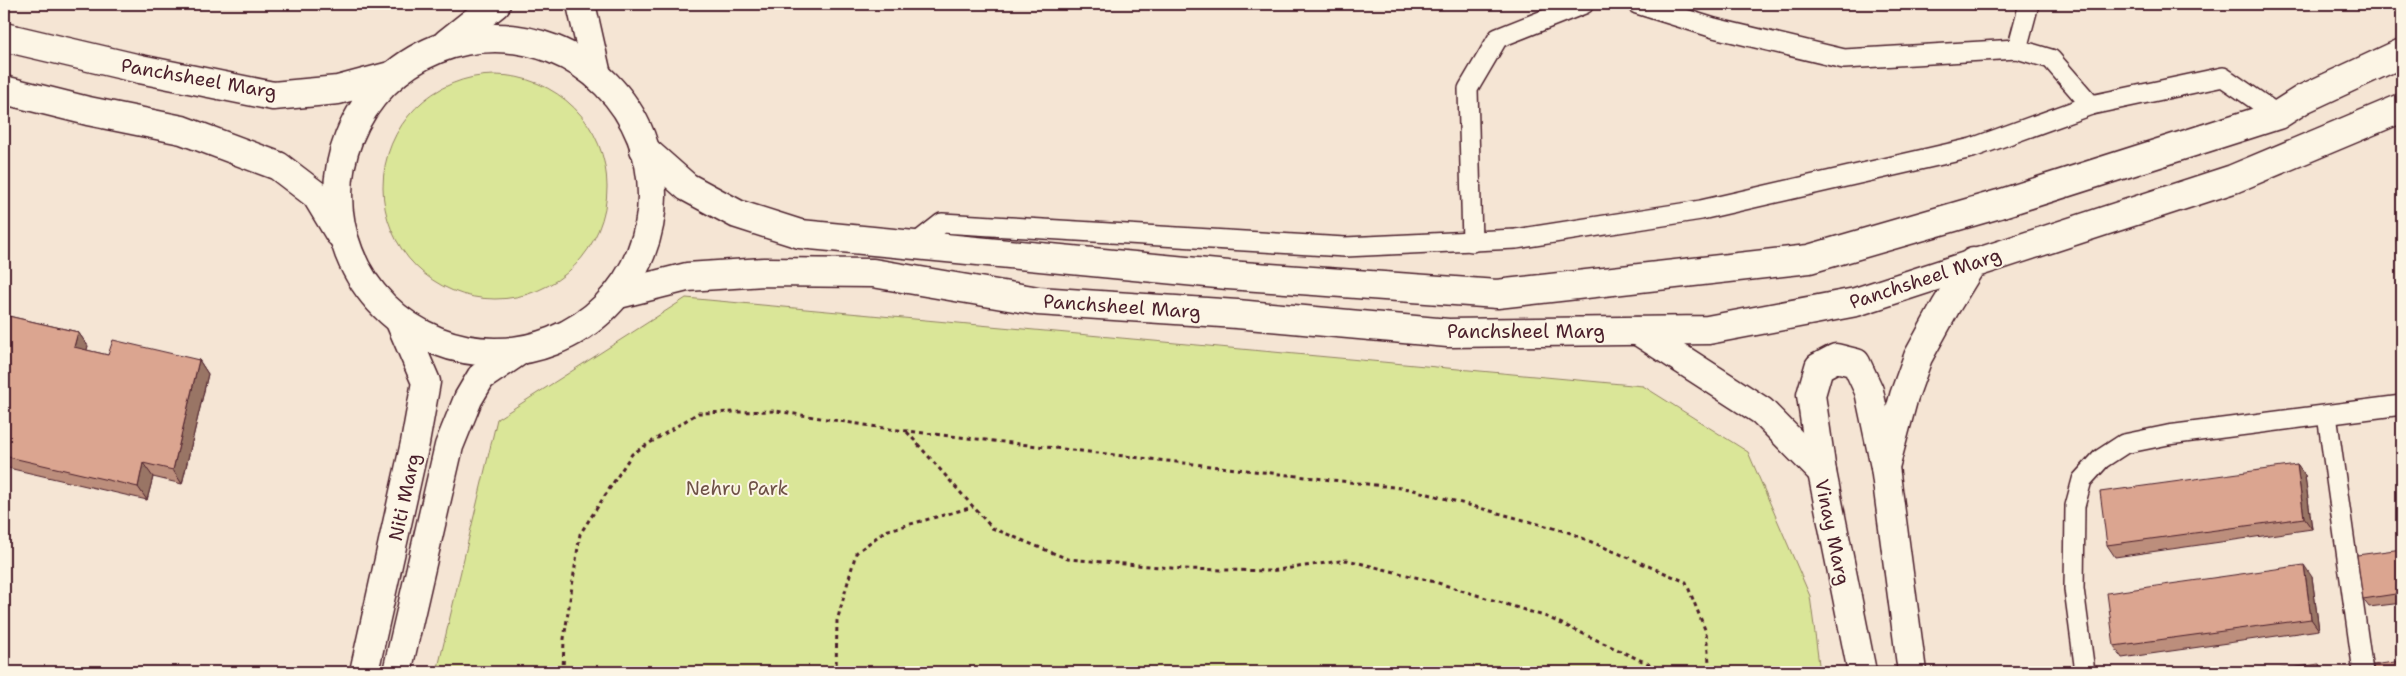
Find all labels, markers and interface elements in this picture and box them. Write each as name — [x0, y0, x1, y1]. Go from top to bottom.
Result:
street label: Panchsheel Marg — [119, 52, 279, 105]
street label: Panchsheel Marg — [1846, 242, 2004, 315]
street label: Panchsheel Marg — [1042, 289, 1202, 324]
street label: Panchsheel Marg — [1447, 319, 1605, 344]
street label: Niti Marg — [383, 451, 426, 543]
park label: Nehru Park — [686, 476, 789, 501]
street label: Vinay Marg — [1809, 477, 1856, 588]

